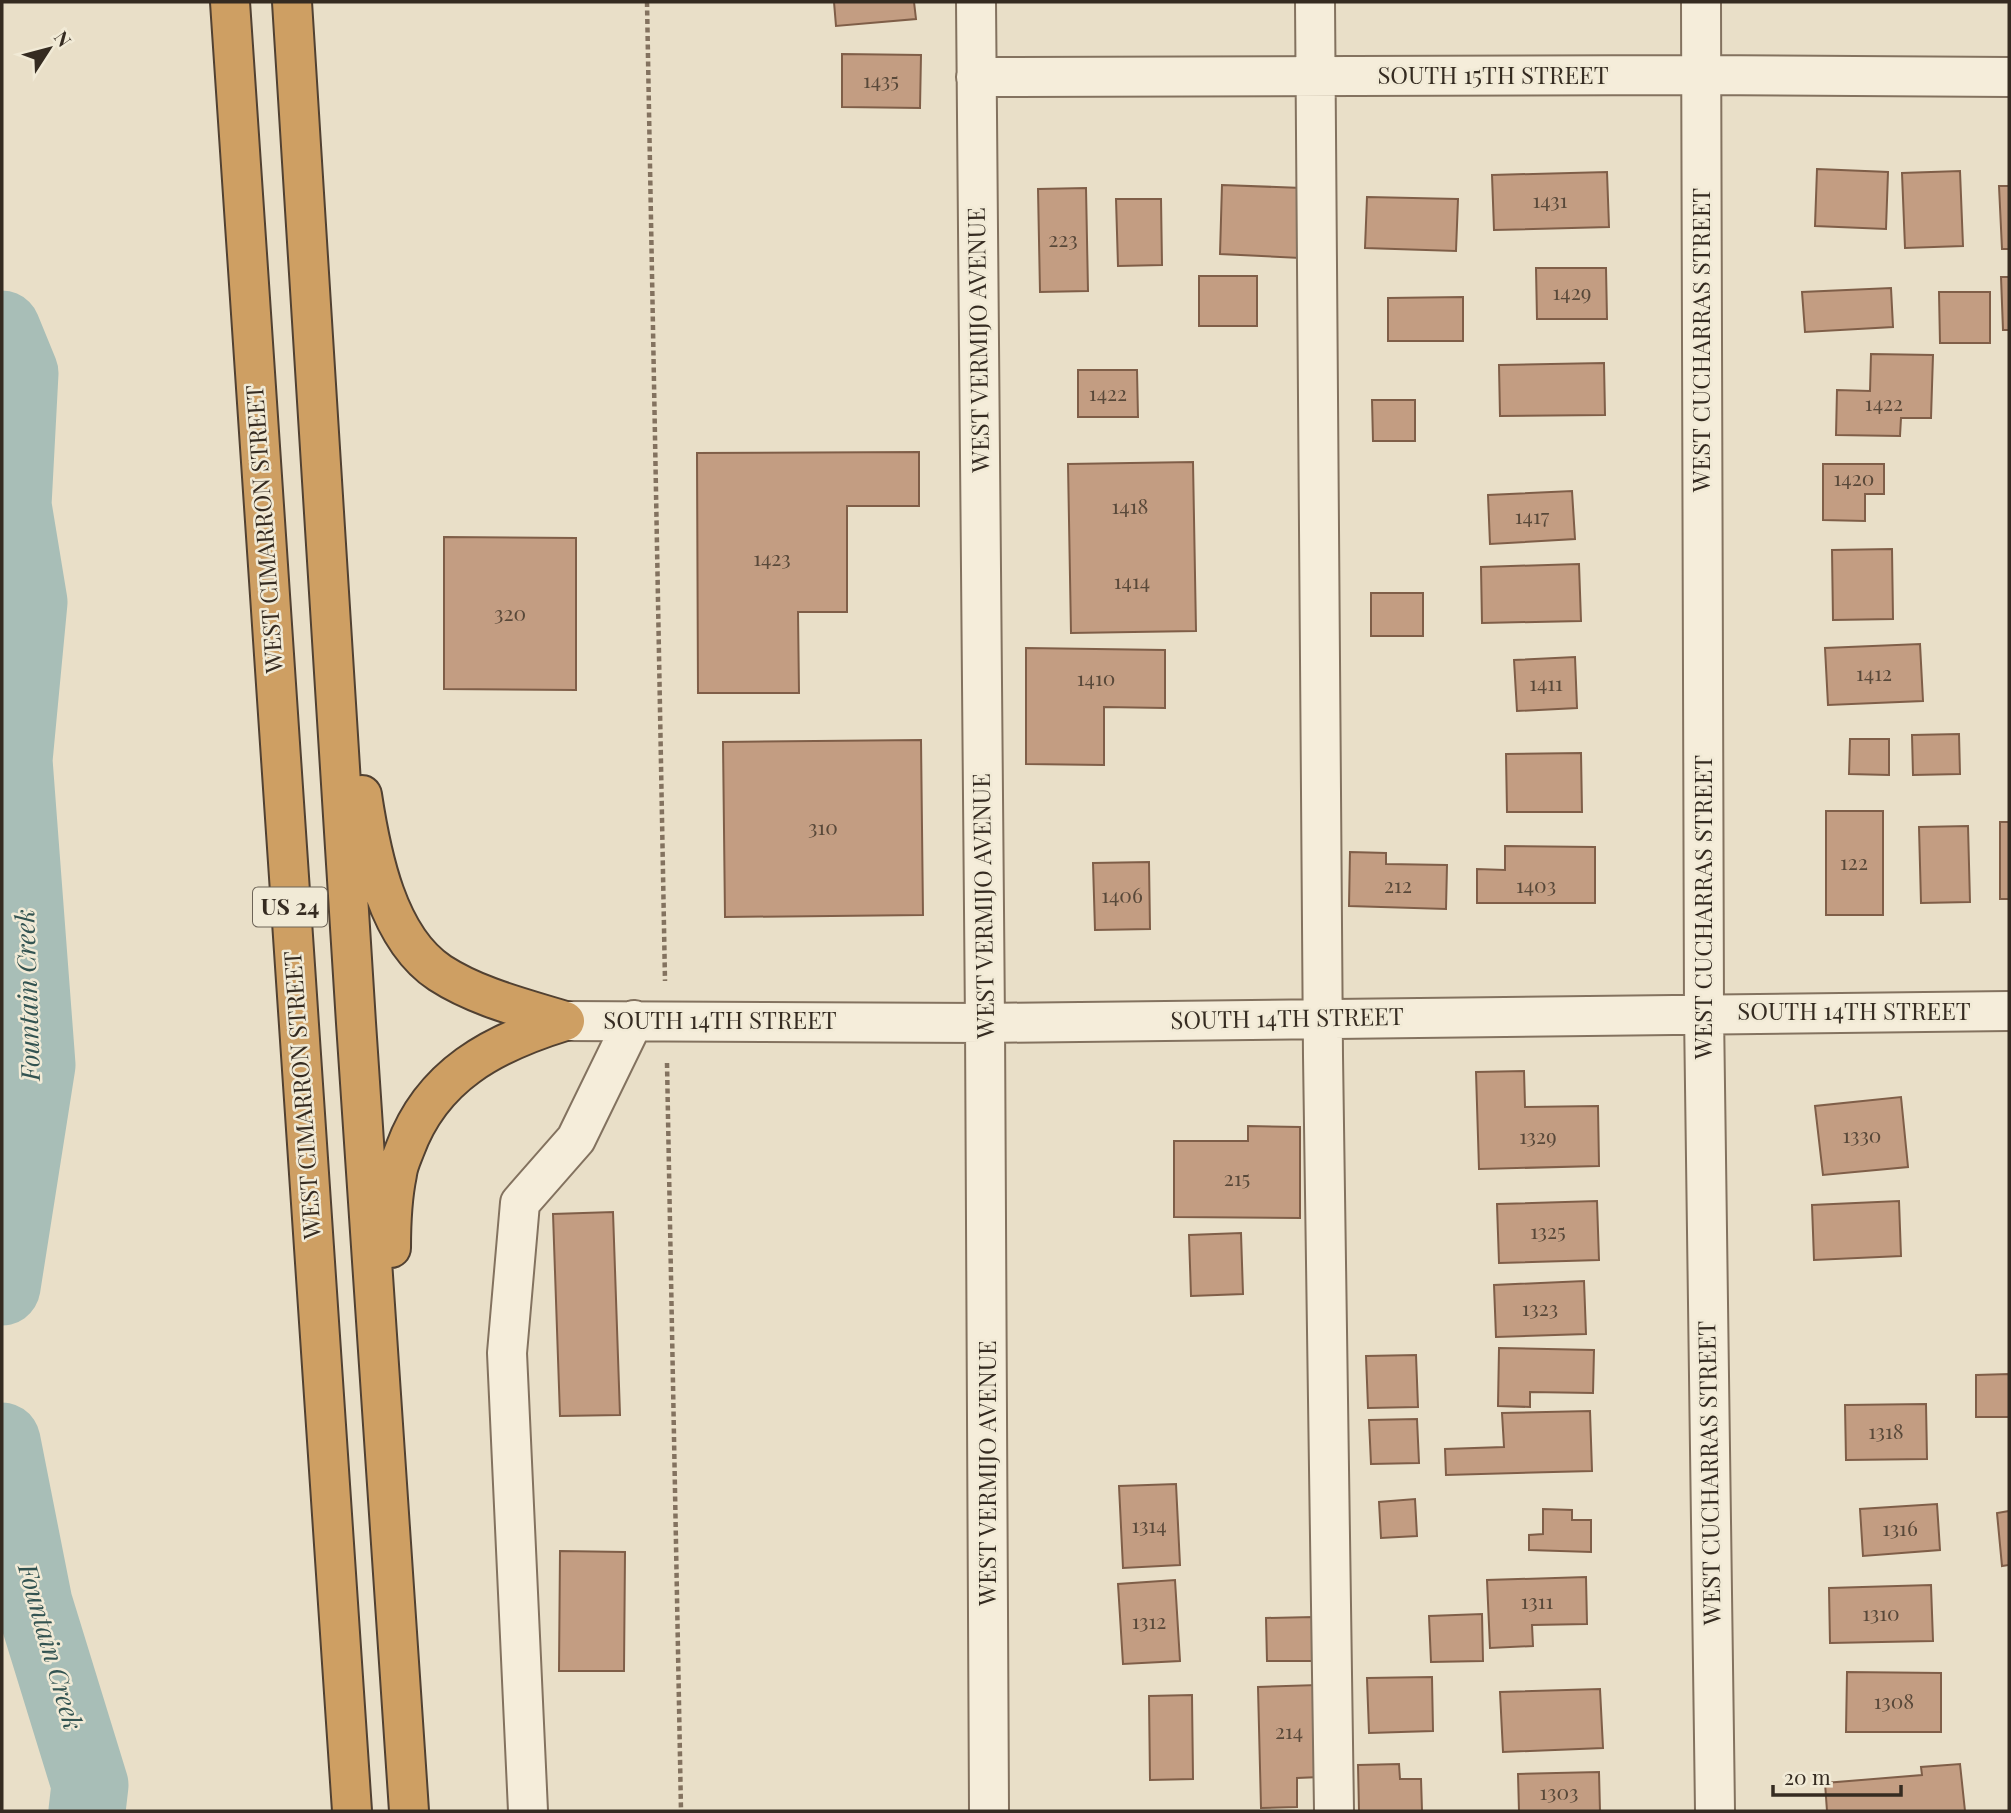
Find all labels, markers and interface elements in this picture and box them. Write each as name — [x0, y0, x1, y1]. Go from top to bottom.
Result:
north arrow — [14, 14, 84, 84]
text: N — [49, 25, 78, 52]
street label: SOUTH 15TH STREET — [1377, 58, 1609, 90]
house number: 1435 — [863, 65, 899, 93]
house number: 1431 — [1532, 185, 1568, 213]
street label: WEST CUCHARRAS STREET — [1684, 188, 1716, 493]
street label: WEST VERMIJO AVENUE — [959, 207, 995, 474]
house number: 223 — [1048, 224, 1078, 252]
house number: 1429 — [1553, 277, 1591, 305]
house number: 1422 — [1089, 378, 1127, 406]
street label: WEST CIMARRON STREET — [237, 384, 289, 675]
house number: 1422 — [1865, 388, 1903, 416]
house number: 1420 — [1834, 463, 1874, 491]
house number: 1418 — [1112, 491, 1148, 519]
house number: 1417 — [1515, 501, 1550, 529]
house number: 1423 — [753, 543, 791, 571]
house number: 1414 — [1114, 566, 1150, 594]
house number: 320 — [494, 598, 526, 626]
house number: 1412 — [1856, 658, 1892, 686]
house number: 1410 — [1077, 663, 1115, 691]
house number: 1411 — [1529, 668, 1563, 696]
street label: WEST CUCHARRAS STREET — [1686, 755, 1718, 1060]
street label: WEST VERMIJO AVENUE — [964, 773, 1000, 1040]
house number: 310 — [808, 812, 838, 840]
house number: 122 — [1840, 847, 1868, 875]
house number: 212 — [1384, 870, 1412, 898]
house number: 1403 — [1516, 870, 1556, 898]
house number: 1406 — [1101, 880, 1143, 908]
road number: US 24 — [253, 888, 327, 926]
water label: Fountain Creek — [6, 909, 47, 1082]
street label: WEST CIMARRON STREET — [275, 950, 327, 1241]
street label: SOUTH 14TH STREET — [1737, 994, 1971, 1026]
street label: SOUTH 14TH STREET — [1170, 999, 1404, 1035]
street label: SOUTH 14TH STREET — [603, 1003, 837, 1035]
house number: 1330 — [1843, 1120, 1881, 1148]
house number: 1329 — [1519, 1121, 1557, 1149]
house number: 215 — [1224, 1163, 1250, 1191]
house number: 1325 — [1530, 1216, 1566, 1244]
house number: 1323 — [1522, 1293, 1558, 1321]
street label: WEST CUCHARRAS STREET — [1689, 1321, 1727, 1626]
street label: WEST VERMIJO AVENUE — [970, 1340, 1002, 1607]
house number: 1318 — [1868, 1416, 1904, 1444]
house number: 1314 — [1131, 1510, 1167, 1538]
house number: 1316 — [1882, 1513, 1918, 1541]
water label: Fountain Creek — [11, 1558, 92, 1734]
house number: 1311 — [1521, 1586, 1553, 1614]
house number: 1310 — [1862, 1598, 1900, 1626]
house number: 1312 — [1132, 1606, 1166, 1634]
house number: 1308 — [1874, 1686, 1914, 1714]
house number: 214 — [1275, 1716, 1303, 1744]
scale bar — [1773, 1754, 1901, 1798]
text: 20 m — [1784, 1762, 1831, 1790]
house number: 1303 — [1540, 1777, 1578, 1805]

